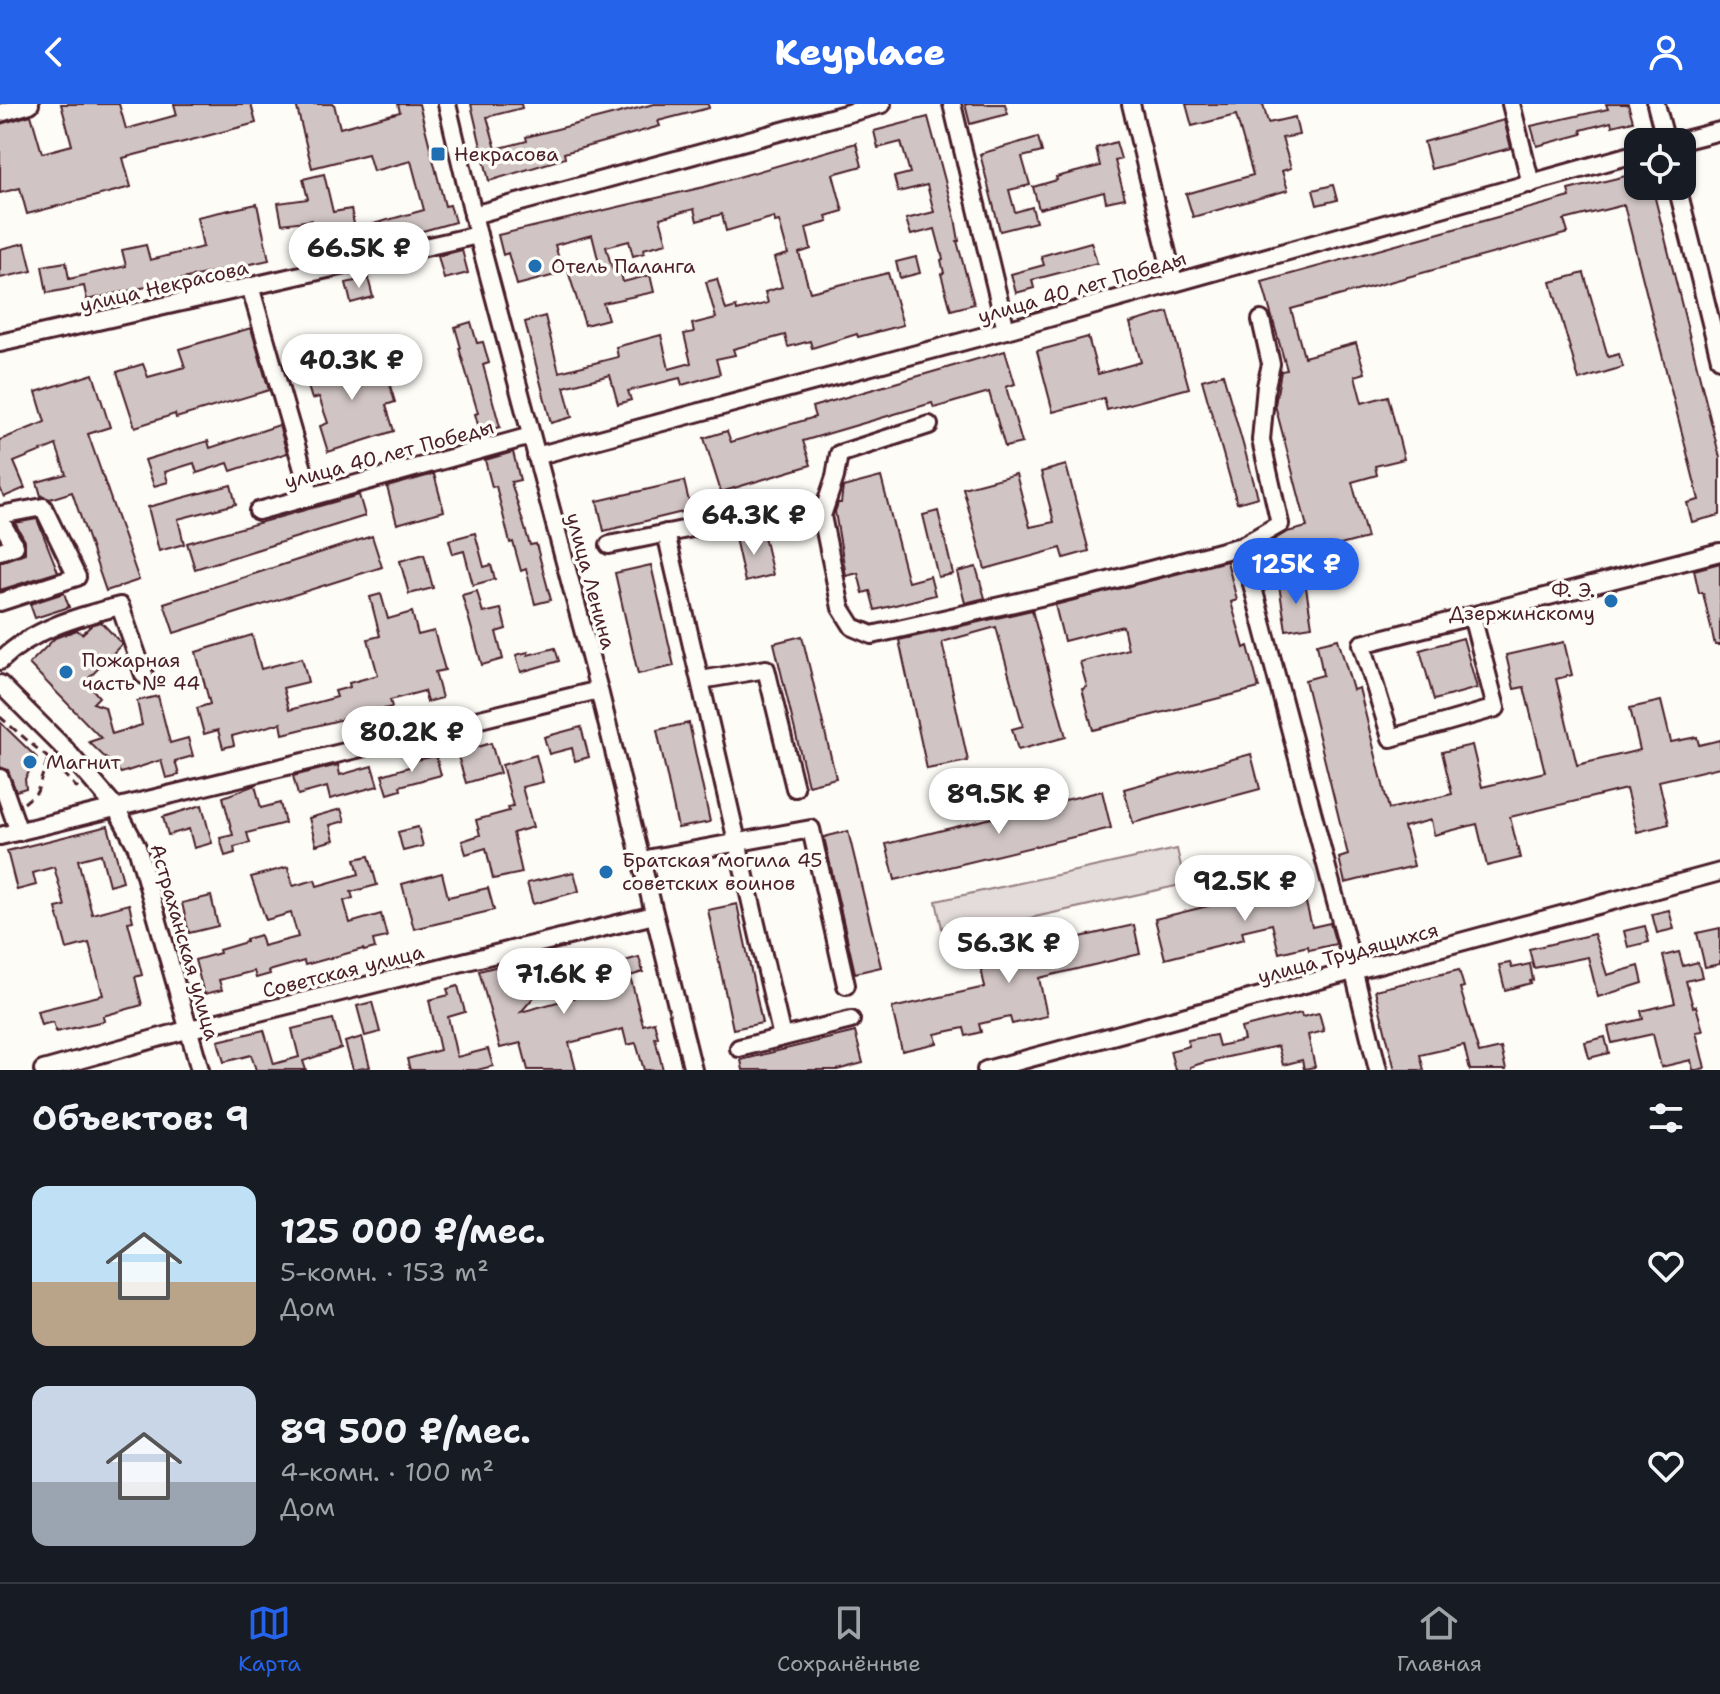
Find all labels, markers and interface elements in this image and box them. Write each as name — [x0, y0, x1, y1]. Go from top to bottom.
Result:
text: Keyplace — [774, 28, 946, 77]
icon: back — [32, 30, 76, 74]
icon: person — [1644, 30, 1688, 74]
map controls — [1624, 128, 1696, 200]
button: locate — [1624, 128, 1696, 200]
place label: Некрасова — [454, 141, 559, 167]
marker: Некрасова — [429, 145, 447, 163]
pin: 66.5K ₽ — [285, 222, 433, 290]
text: 66.5K ₽ — [307, 230, 411, 265]
street label: улица 40 лет Победы — [975, 245, 1189, 329]
place label: Отель Паланга — [551, 253, 696, 279]
street label: улица Некрасова — [77, 254, 251, 318]
marker: Отель Паланга — [526, 257, 544, 275]
pin: 40.3K ₽ — [278, 334, 426, 402]
text: 40.3K ₽ — [300, 342, 404, 377]
street label: улица 40 лет Победы — [281, 414, 497, 494]
pin: 64.3K ₽ — [680, 489, 828, 557]
text: 64.3K ₽ — [701, 497, 807, 532]
street label: улица Ленина — [560, 510, 622, 653]
pin: 125K ₽ — [1231, 538, 1361, 606]
text: 125K ₽ — [1251, 546, 1341, 581]
place label: Ф. Э. Дзержинскому — [1449, 577, 1595, 626]
marker: Ф. Э. Дзержинскому — [1602, 592, 1620, 610]
place label: Пожарная часть № 44 — [82, 647, 200, 696]
marker: Пожарная часть № 44 — [57, 663, 75, 681]
pin: 80.2K ₽ — [338, 706, 486, 774]
text: 80.2K ₽ — [360, 714, 464, 749]
place label: Магнит — [46, 749, 121, 775]
marker: Магнит — [21, 753, 39, 771]
pin: 89.5K ₽ — [925, 768, 1073, 836]
text: 89.5K ₽ — [947, 776, 1051, 811]
street label: Астраханская улица — [144, 841, 226, 1044]
place label: Братская могила 45 советских воинов — [622, 847, 823, 896]
pin: 92.5K ₽ — [1171, 855, 1319, 923]
marker: Братская могила 45 советских воинов — [597, 863, 615, 881]
text: 92.5K ₽ — [1193, 863, 1297, 898]
street label: улица Трудящихся — [1255, 916, 1441, 990]
pin: 56.3K ₽ — [935, 917, 1083, 985]
text: 56.3K ₽ — [957, 925, 1061, 960]
street label: Советская улица — [260, 938, 427, 1004]
pin: 71.6K ₽ — [490, 948, 638, 1016]
text: 71.6K ₽ — [515, 956, 613, 991]
text: Объектов: 9 — [32, 1095, 249, 1141]
icon: filters — [1644, 1096, 1688, 1140]
text: 125 000 ₽/мес. — [280, 1208, 546, 1254]
icon: home — [96, 1218, 192, 1314]
icon: heart — [1644, 1244, 1688, 1288]
text: 5-комн. · 153 m² — [280, 1254, 489, 1289]
text: Дом — [280, 1289, 335, 1324]
text: 89 500 ₽/мес. — [280, 1408, 531, 1454]
icon: home — [96, 1418, 192, 1514]
icon: heart — [1644, 1444, 1688, 1488]
text: 4-комн. · 100 m² — [280, 1454, 494, 1489]
text: Дом — [280, 1489, 335, 1524]
tab: Карта — [238, 1601, 301, 1678]
tab: Сохранённые — [777, 1601, 921, 1678]
tab: Главная — [1397, 1601, 1482, 1678]

